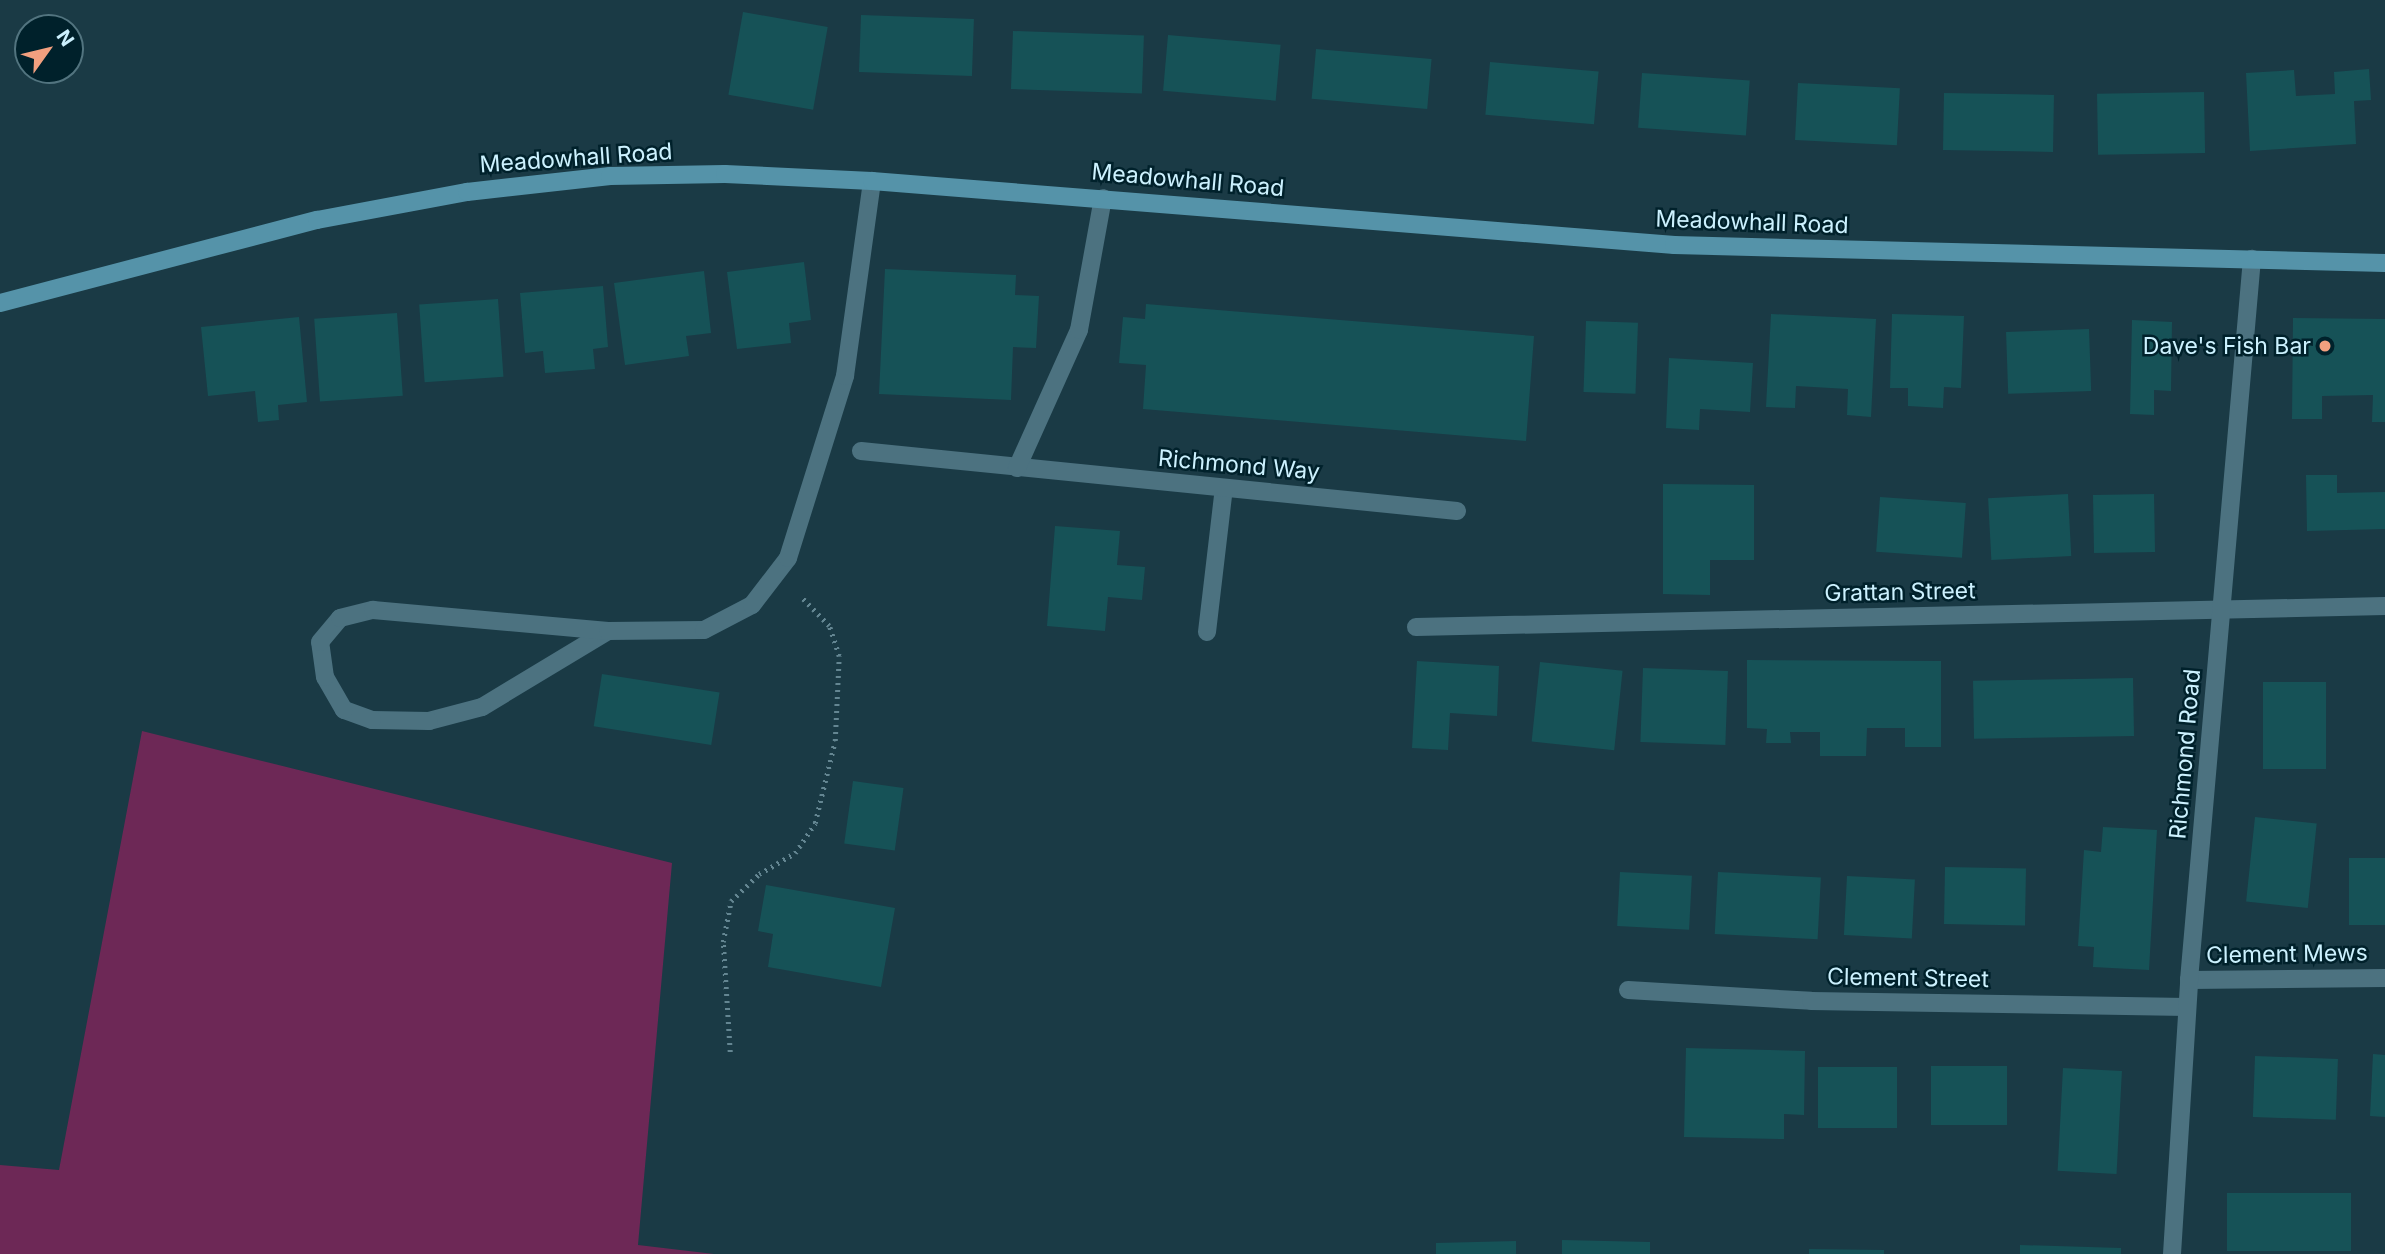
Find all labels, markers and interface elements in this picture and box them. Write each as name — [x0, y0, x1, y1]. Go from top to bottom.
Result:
north arrow — [14, 14, 84, 84]
text: N — [52, 26, 79, 51]
street label: Meadowhall Road — [479, 137, 673, 179]
street label: Meadowhall Road — [1091, 158, 1285, 202]
street label: Meadowhall Road — [1655, 205, 1849, 239]
place label: Dave's Fish Bar — [2143, 332, 2311, 360]
marker: Dave's Fish Bar — [2317, 338, 2333, 354]
street label: Richmond Way — [1157, 444, 1321, 486]
street label: Grattan Street — [1824, 577, 1976, 607]
street label: Richmond Road — [2164, 668, 2206, 840]
street label: Clement Mews — [2206, 939, 2368, 969]
street label: Clement Street — [1827, 963, 1989, 993]

